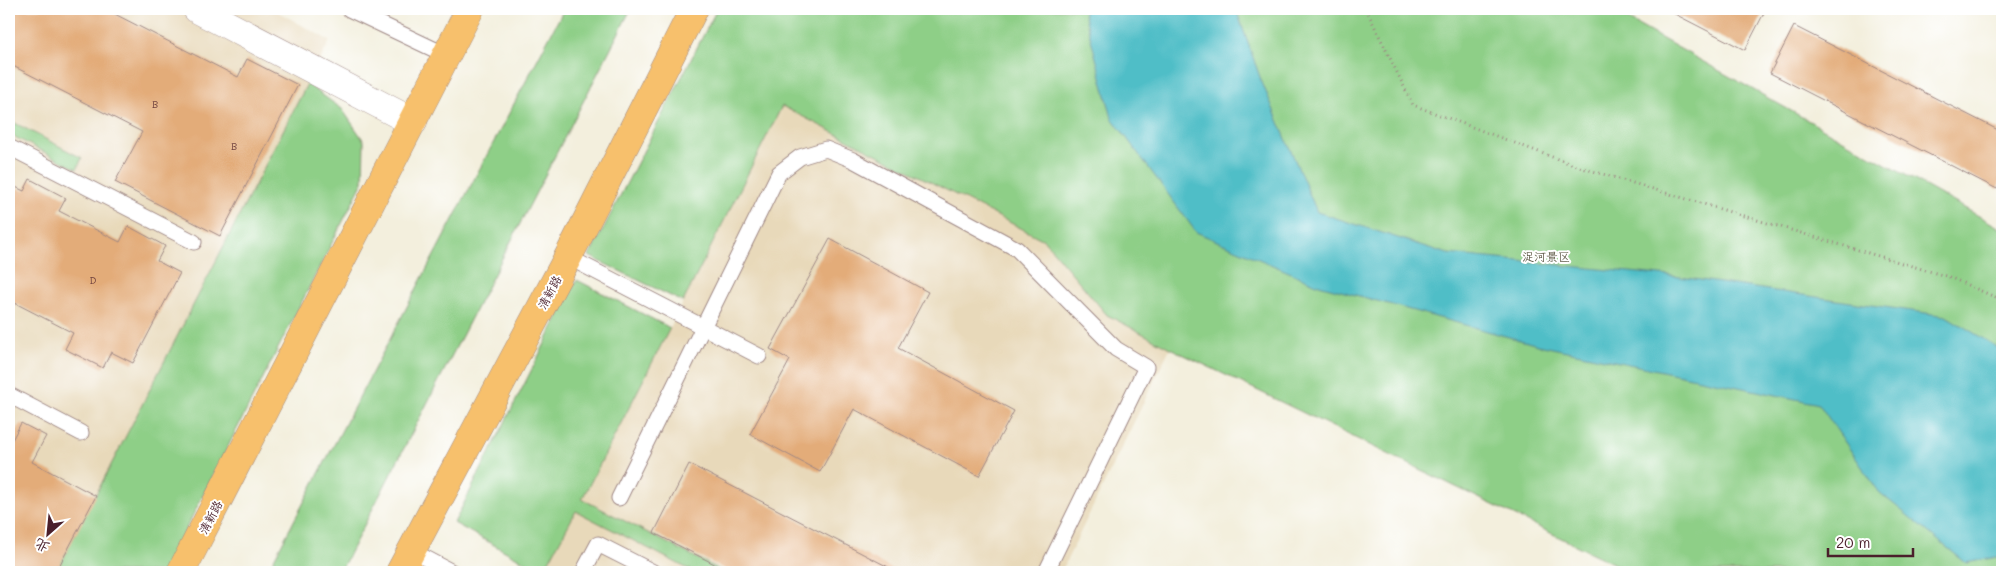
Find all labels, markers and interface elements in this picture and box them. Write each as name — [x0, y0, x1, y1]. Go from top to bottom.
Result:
house number: B — [152, 97, 158, 111]
house number: B — [231, 139, 237, 153]
park label: 浞河景区 — [1522, 248, 1570, 264]
street label: 清新路 — [533, 272, 565, 312]
house number: D — [90, 273, 97, 287]
street label: 清新路 — [195, 497, 225, 537]
north arrow — [22, 508, 72, 558]
scale bar — [1828, 526, 1914, 558]
text: 20 m — [1836, 532, 1870, 552]
text: 北 — [31, 534, 52, 558]

